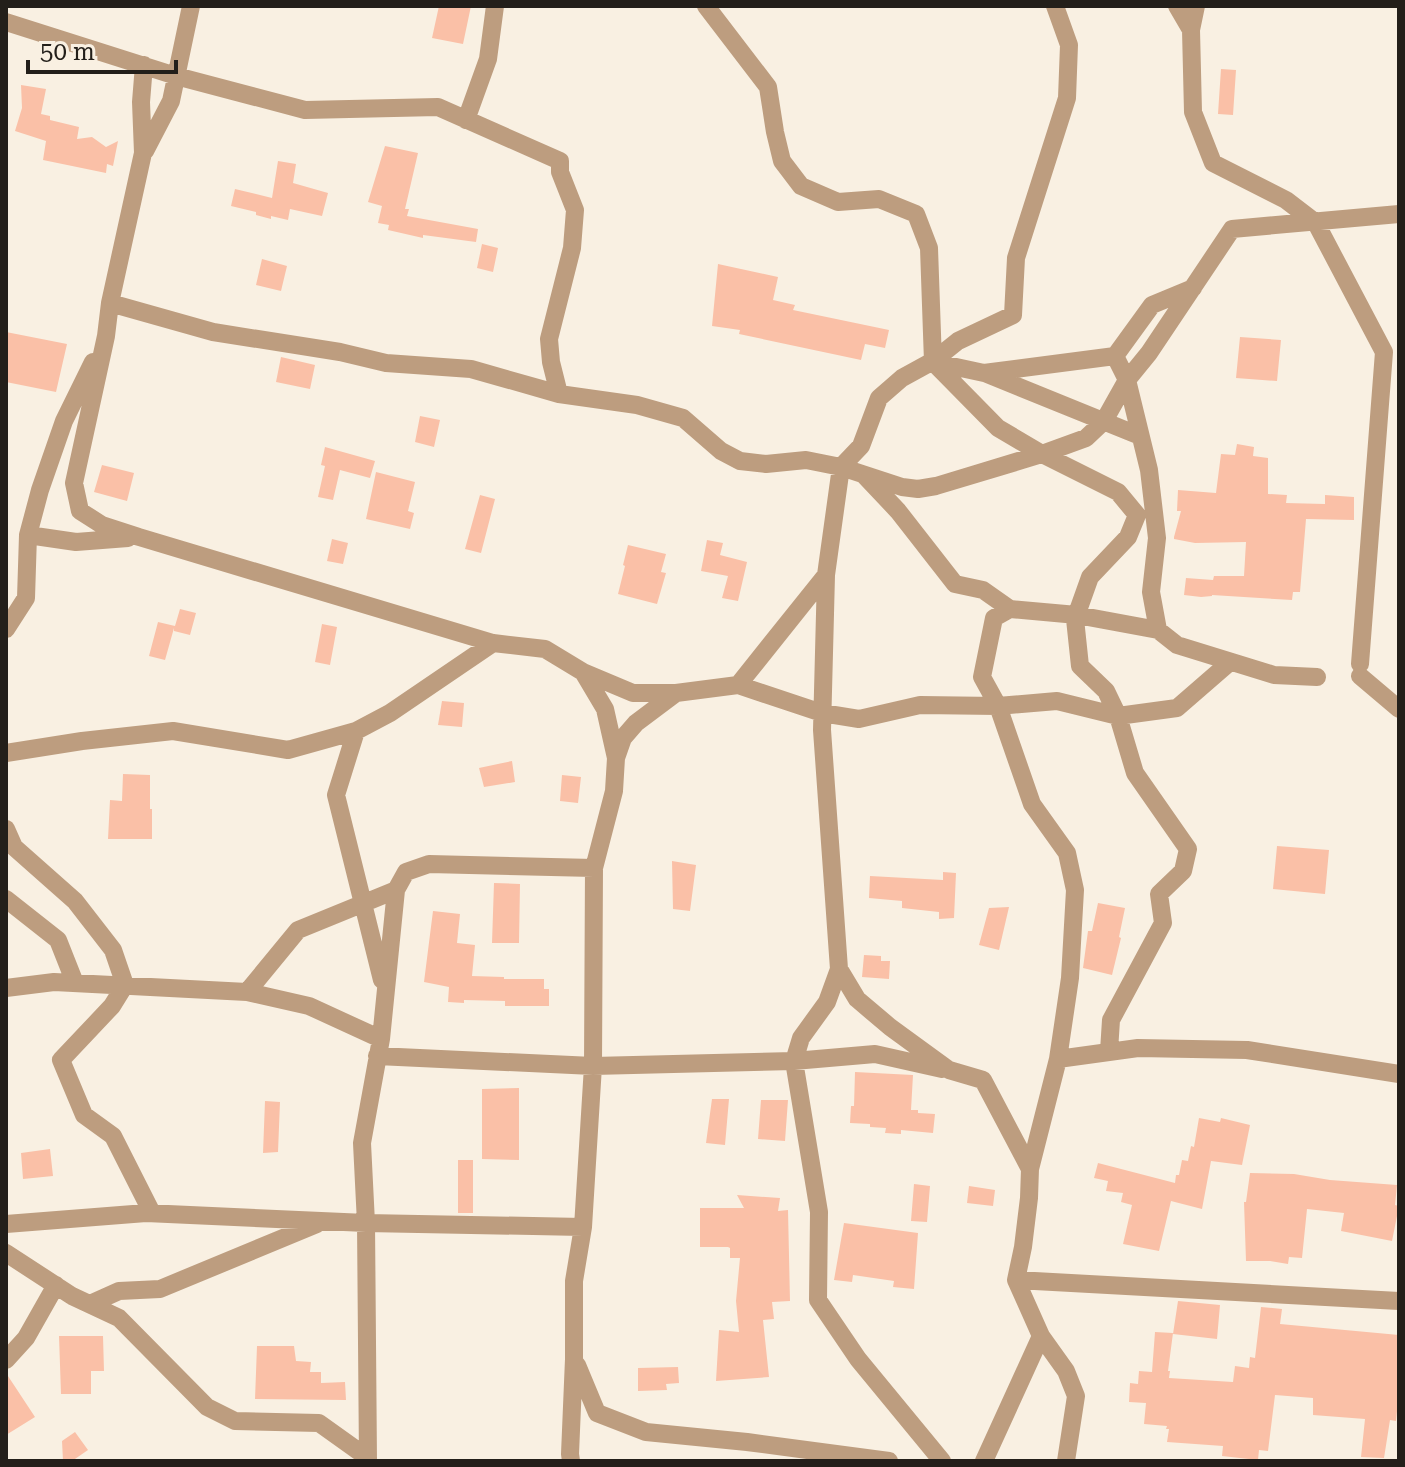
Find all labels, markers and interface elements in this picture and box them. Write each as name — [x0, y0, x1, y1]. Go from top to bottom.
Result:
scale bar — [28, 24, 176, 74]
text: 50 m — [40, 38, 95, 66]

